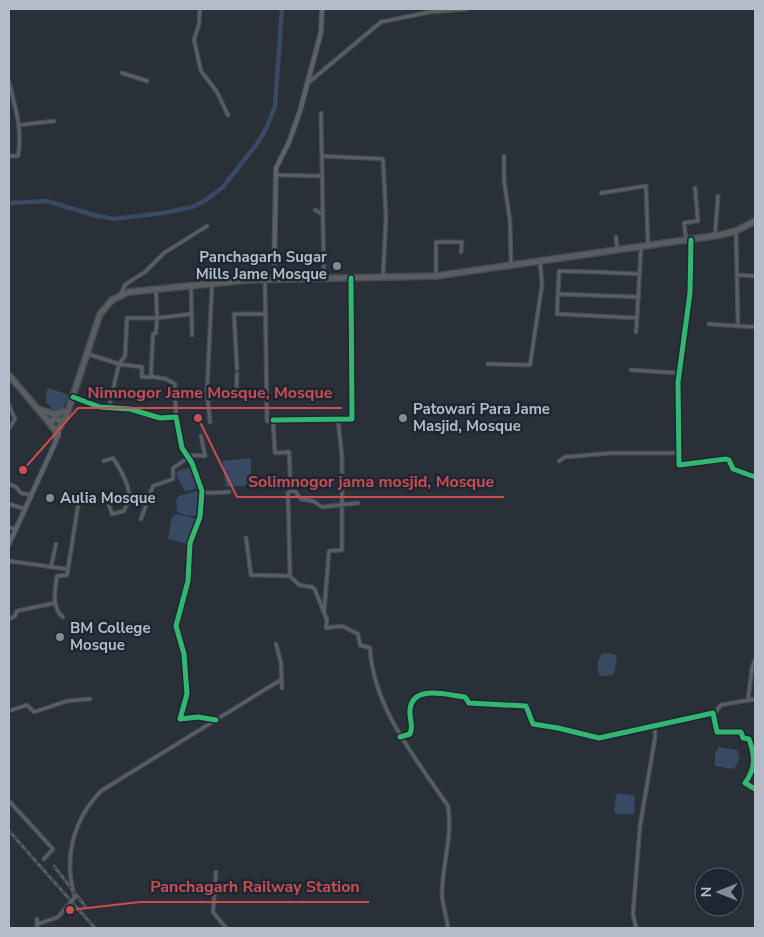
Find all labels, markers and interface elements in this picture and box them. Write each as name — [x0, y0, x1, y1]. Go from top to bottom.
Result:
place label: Panchagarh Sugar Mills Jame Mosque — [196, 247, 327, 284]
marker: Panchagarh Sugar Mills Jame Mosque — [331, 260, 343, 272]
callout: Nimnogor Jame Mosque, Mosque — [78, 377, 342, 408]
text: Nimnogor Jame Mosque, Mosque — [88, 382, 333, 404]
place label: Patowari Para Jame Masjid, Mosque — [413, 399, 550, 436]
marker: Patowari Para Jame Masjid, Mosque — [397, 412, 409, 424]
callout: Solimnogor jama mosjid, Mosque — [237, 466, 504, 497]
text: Solimnogor jama mosjid, Mosque — [248, 471, 494, 493]
place label: Aulia Mosque — [60, 488, 156, 508]
marker: Aulia Mosque — [44, 492, 56, 504]
place label: BM College Mosque — [70, 618, 151, 655]
marker: BM College Mosque — [54, 631, 66, 643]
north arrow — [694, 867, 744, 917]
callout: Panchagarh Railway Station — [140, 871, 369, 902]
text: Panchagarh Railway Station — [150, 876, 360, 898]
text: N — [697, 887, 716, 897]

